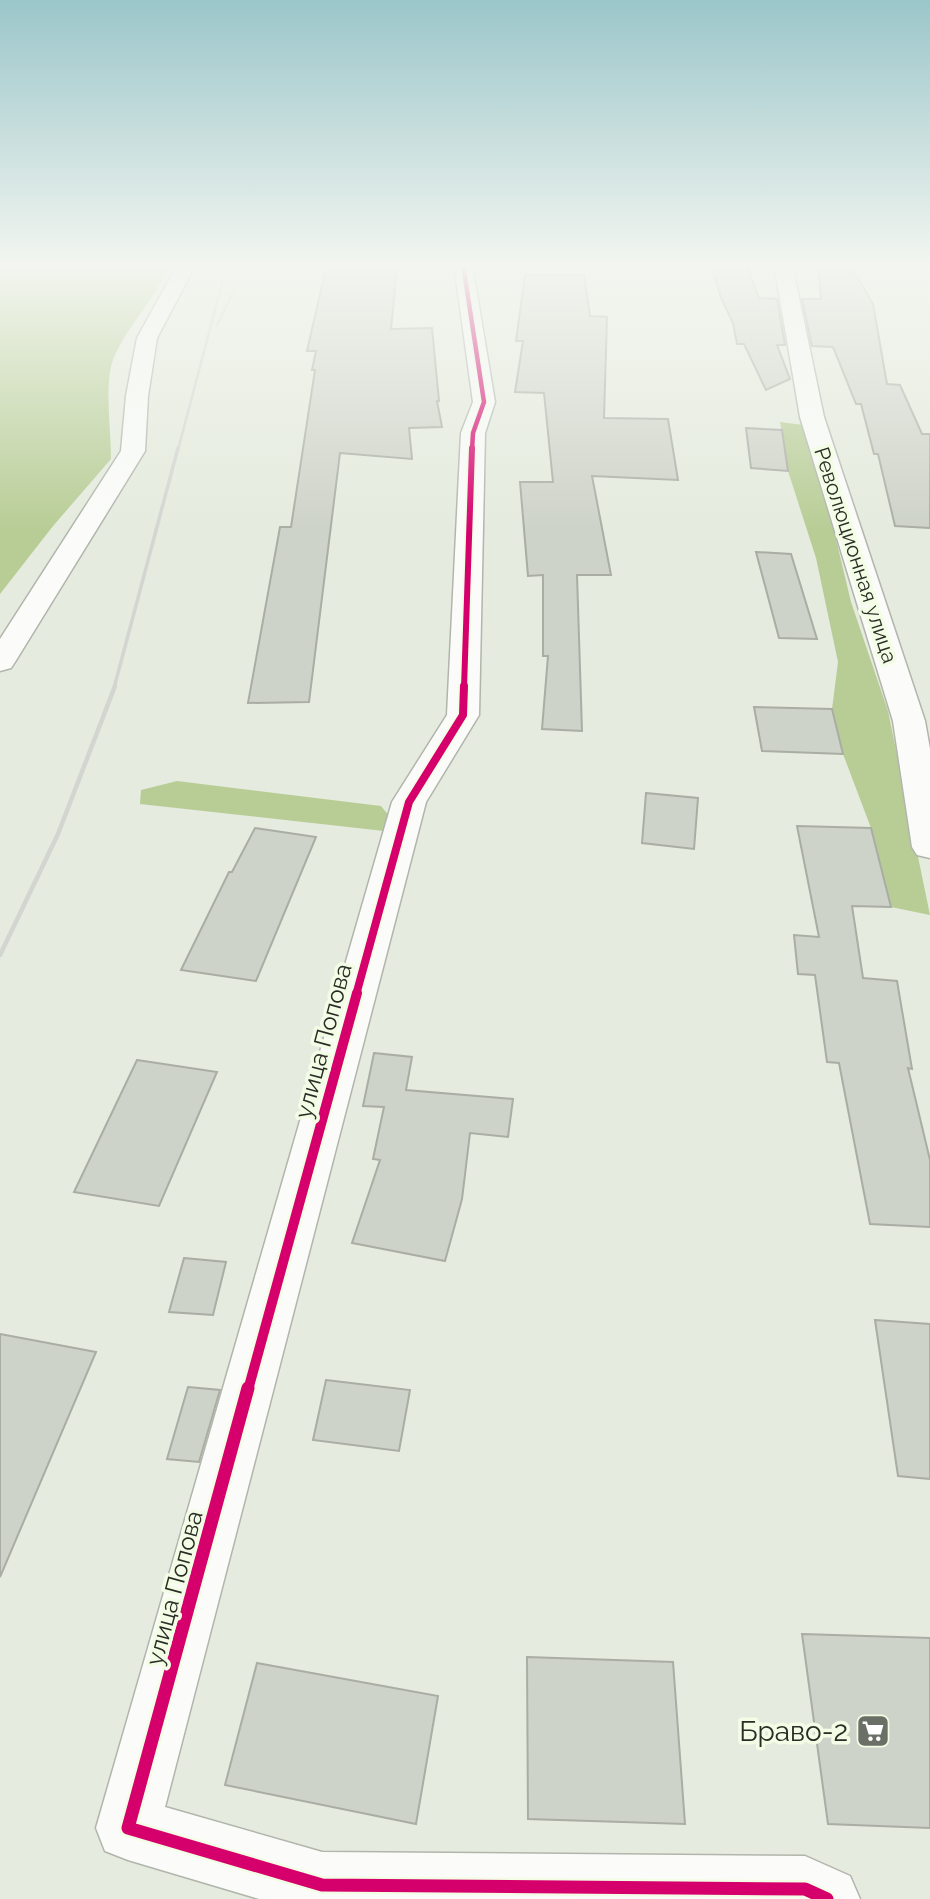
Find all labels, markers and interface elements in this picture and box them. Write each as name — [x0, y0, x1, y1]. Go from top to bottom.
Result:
street label: Революционная улица — [809, 444, 903, 666]
street label: улица Попова — [288, 960, 358, 1122]
street label: улица Попова — [139, 1507, 209, 1669]
supermarket icon: Браво-2 — [854, 1712, 892, 1750]
place label: Браво-2 — [739, 1715, 848, 1748]

